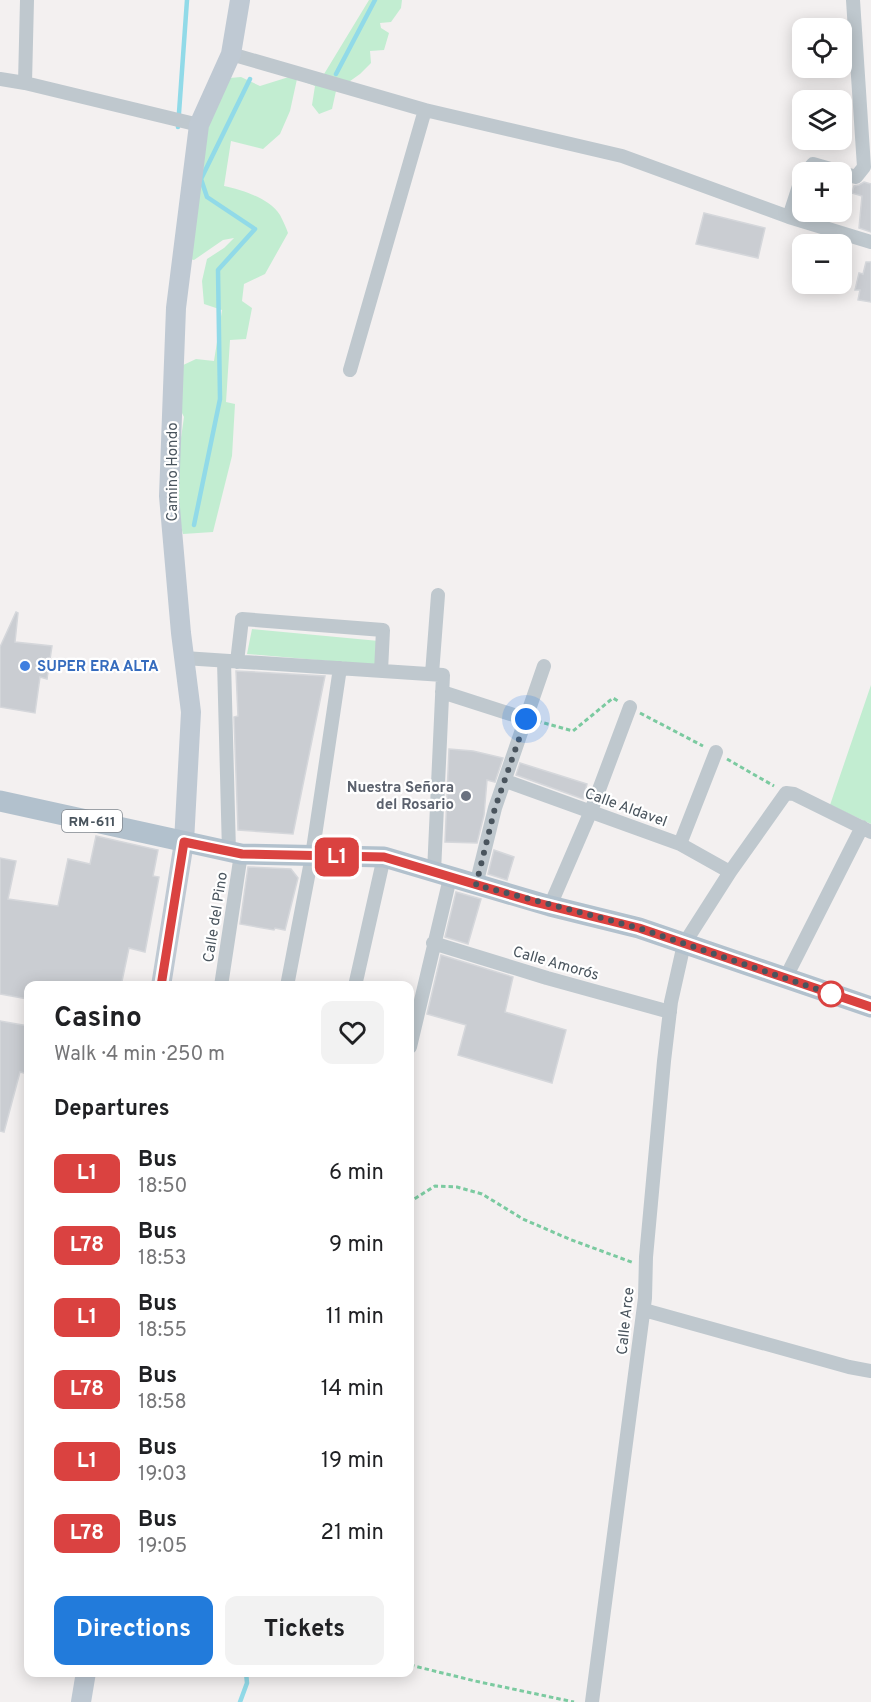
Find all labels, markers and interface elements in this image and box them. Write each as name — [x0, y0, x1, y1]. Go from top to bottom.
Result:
map controls — [792, 18, 852, 294]
button: locate — [792, 18, 852, 78]
button: layers — [792, 90, 852, 150]
button: + — [792, 162, 852, 222]
button: − — [792, 234, 852, 294]
street label: Camino Hondo — [164, 422, 183, 522]
place label: SUPER ERA ALTA — [37, 658, 159, 677]
marker: SUPER ERA ALTA — [18, 659, 32, 673]
your location — [511, 704, 541, 734]
place label: Nuestra Señora del Rosario — [347, 779, 454, 815]
street label: Calle Aldavel — [582, 785, 669, 832]
marker: Nuestra Señora del Rosario — [459, 789, 473, 803]
road number: RM-611 — [62, 810, 122, 832]
line badge: L1 — [310, 838, 364, 876]
text: L1 — [327, 844, 347, 871]
street label: Calle del Pino — [200, 871, 233, 964]
street label: Calle Amorós — [510, 943, 601, 986]
unlabelled marker — [818, 981, 844, 1007]
text: Casino — [54, 1001, 142, 1037]
button: heart — [321, 1001, 384, 1064]
text: Walk · 4 min · 250 m — [54, 1042, 225, 1068]
text: Departures — [54, 1096, 170, 1123]
text: Bus — [138, 1147, 177, 1174]
text: L1 — [77, 1160, 97, 1187]
text: 6 min — [329, 1160, 384, 1187]
text: 18:50 — [138, 1174, 187, 1200]
text: Bus — [138, 1219, 177, 1246]
text: L78 — [70, 1232, 104, 1259]
text: 9 min — [329, 1232, 384, 1259]
text: 18:53 — [138, 1246, 187, 1272]
street label: Calle Arce — [614, 1286, 639, 1356]
text: Bus — [138, 1291, 177, 1318]
text: L1 — [77, 1304, 97, 1331]
text: 11 min — [326, 1304, 384, 1331]
text: 18:55 — [138, 1318, 187, 1344]
text: Bus — [138, 1363, 177, 1390]
text: L78 — [70, 1376, 104, 1403]
text: 14 min — [321, 1376, 384, 1403]
text: 18:58 — [138, 1390, 187, 1416]
text: Bus — [138, 1435, 177, 1462]
text: L1 — [77, 1448, 97, 1475]
text: 19 min — [321, 1448, 384, 1475]
text: 19:03 — [138, 1462, 187, 1488]
text: Bus — [138, 1507, 177, 1534]
text: L78 — [70, 1520, 104, 1547]
text: 21 min — [321, 1520, 384, 1547]
text: 19:05 — [138, 1534, 187, 1560]
button: Directions — [54, 1596, 213, 1665]
button: Tickets — [225, 1596, 384, 1665]

